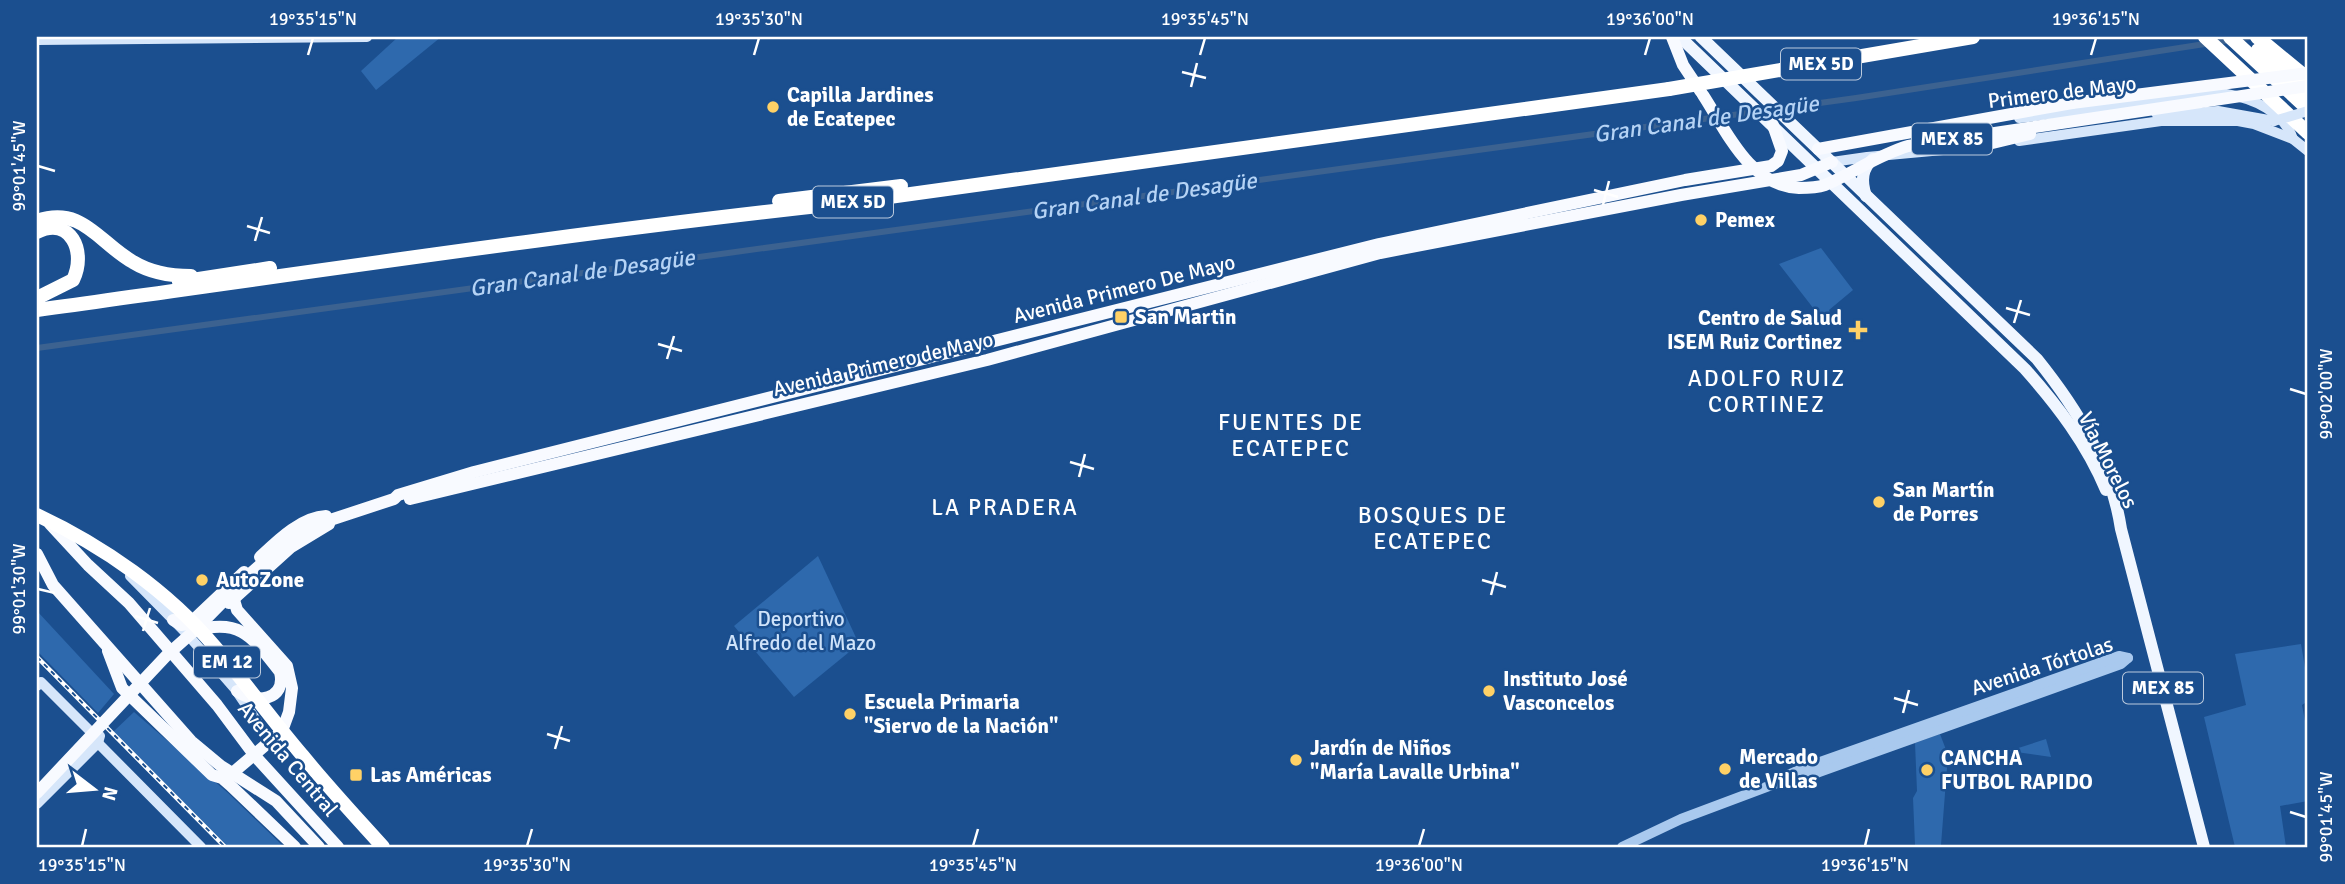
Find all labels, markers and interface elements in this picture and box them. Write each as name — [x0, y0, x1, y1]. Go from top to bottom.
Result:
text: 19°35'15"N — [269, 8, 357, 30]
text: 19°35'30"N — [715, 8, 803, 30]
text: 19°35'45"N — [1161, 8, 1249, 30]
text: 19°36'00"N — [1606, 8, 1694, 30]
text: 19°36'15"N — [2052, 8, 2140, 30]
road number: MEX 5D — [1781, 48, 1861, 80]
street label: Primero de Mayo — [1986, 70, 2138, 114]
place label: Capilla Jardines de Ecatepec — [787, 82, 934, 132]
water label: Gran Canal de Desagüe — [1592, 89, 1822, 149]
marker: Capilla Jardines de Ecatepec — [765, 99, 781, 115]
text: 99°01'45"W — [8, 121, 30, 211]
road number: MEX 85 — [1912, 124, 1992, 154]
water label: Gran Canal de Desagüe — [1030, 166, 1260, 226]
road number: MEX 5D — [813, 186, 893, 218]
place label: Pemex — [1715, 207, 1776, 233]
marker: Pemex — [1693, 212, 1709, 228]
water label: Gran Canal de Desagüe — [468, 243, 698, 303]
street label: Avenida Primero De Mayo — [1010, 249, 1238, 329]
place label: San Martin — [1135, 304, 1237, 330]
place label: Centro de Salud ISEM Ruiz Cortinez — [1667, 305, 1842, 355]
marker: San Martin — [1113, 309, 1129, 325]
marker: Centro de Salud ISEM Ruiz Cortinez — [1848, 320, 1868, 340]
street label: Avenida Primero de Mayo — [770, 326, 996, 402]
text: 99°02'00"W — [2315, 349, 2337, 439]
district label: ADOLFO RUIZ CORTINEZ — [1688, 364, 1846, 419]
street label: Vía Morelos — [2073, 407, 2143, 513]
district label: FUENTES DE ECATEPEC — [1218, 408, 1364, 463]
place label: San Martín de Porres — [1893, 477, 1995, 527]
district label: LA PRADERA — [931, 493, 1079, 522]
marker: San Martín de Porres — [1871, 494, 1887, 510]
district label: BOSQUES DE ECATEPEC — [1358, 501, 1508, 556]
text: 99°01'30"W — [8, 544, 30, 634]
place label: AutoZone — [216, 567, 304, 593]
marker: AutoZone — [194, 572, 210, 588]
park label: Deportivo Alfredo del Mazo — [726, 606, 876, 656]
street label: Avenida Tórtolas — [1968, 631, 2116, 701]
road number: EM 12 — [194, 646, 260, 678]
place label: Instituto José Vasconcelos — [1503, 666, 1628, 716]
road number: MEX 85 — [2123, 673, 2203, 704]
marker: Instituto José Vasconcelos — [1481, 683, 1497, 699]
place label: Escuela Primaria "Siervo de la Nación" — [864, 689, 1058, 739]
street label: Avenida Central — [232, 696, 344, 822]
marker: Escuela Primaria "Siervo de la Nación" — [842, 706, 858, 722]
place label: Jardín de Niños "María Lavalle Urbina" — [1310, 735, 1520, 785]
place label: Mercado de Villas — [1739, 744, 1818, 794]
place label: CANCHA FUTBOL RAPIDO — [1941, 745, 2093, 795]
marker: Jardín de Niños "María Lavalle Urbina" — [1288, 752, 1304, 768]
north arrow — [60, 754, 130, 824]
marker: Mercado de Villas — [1717, 761, 1733, 777]
place label: Las Américas — [370, 762, 492, 788]
marker: CANCHA FUTBOL RAPIDO — [1919, 762, 1935, 778]
marker: Las Américas — [348, 767, 364, 783]
text: 99°01'45"W — [2315, 772, 2337, 862]
text: N — [96, 784, 123, 803]
text: 19°35'15"N — [38, 854, 126, 876]
text: 19°35'30"N — [483, 854, 571, 876]
text: 19°35'45"N — [929, 854, 1017, 876]
text: 19°36'00"N — [1375, 854, 1463, 876]
text: 19°36'15"N — [1821, 854, 1909, 876]

